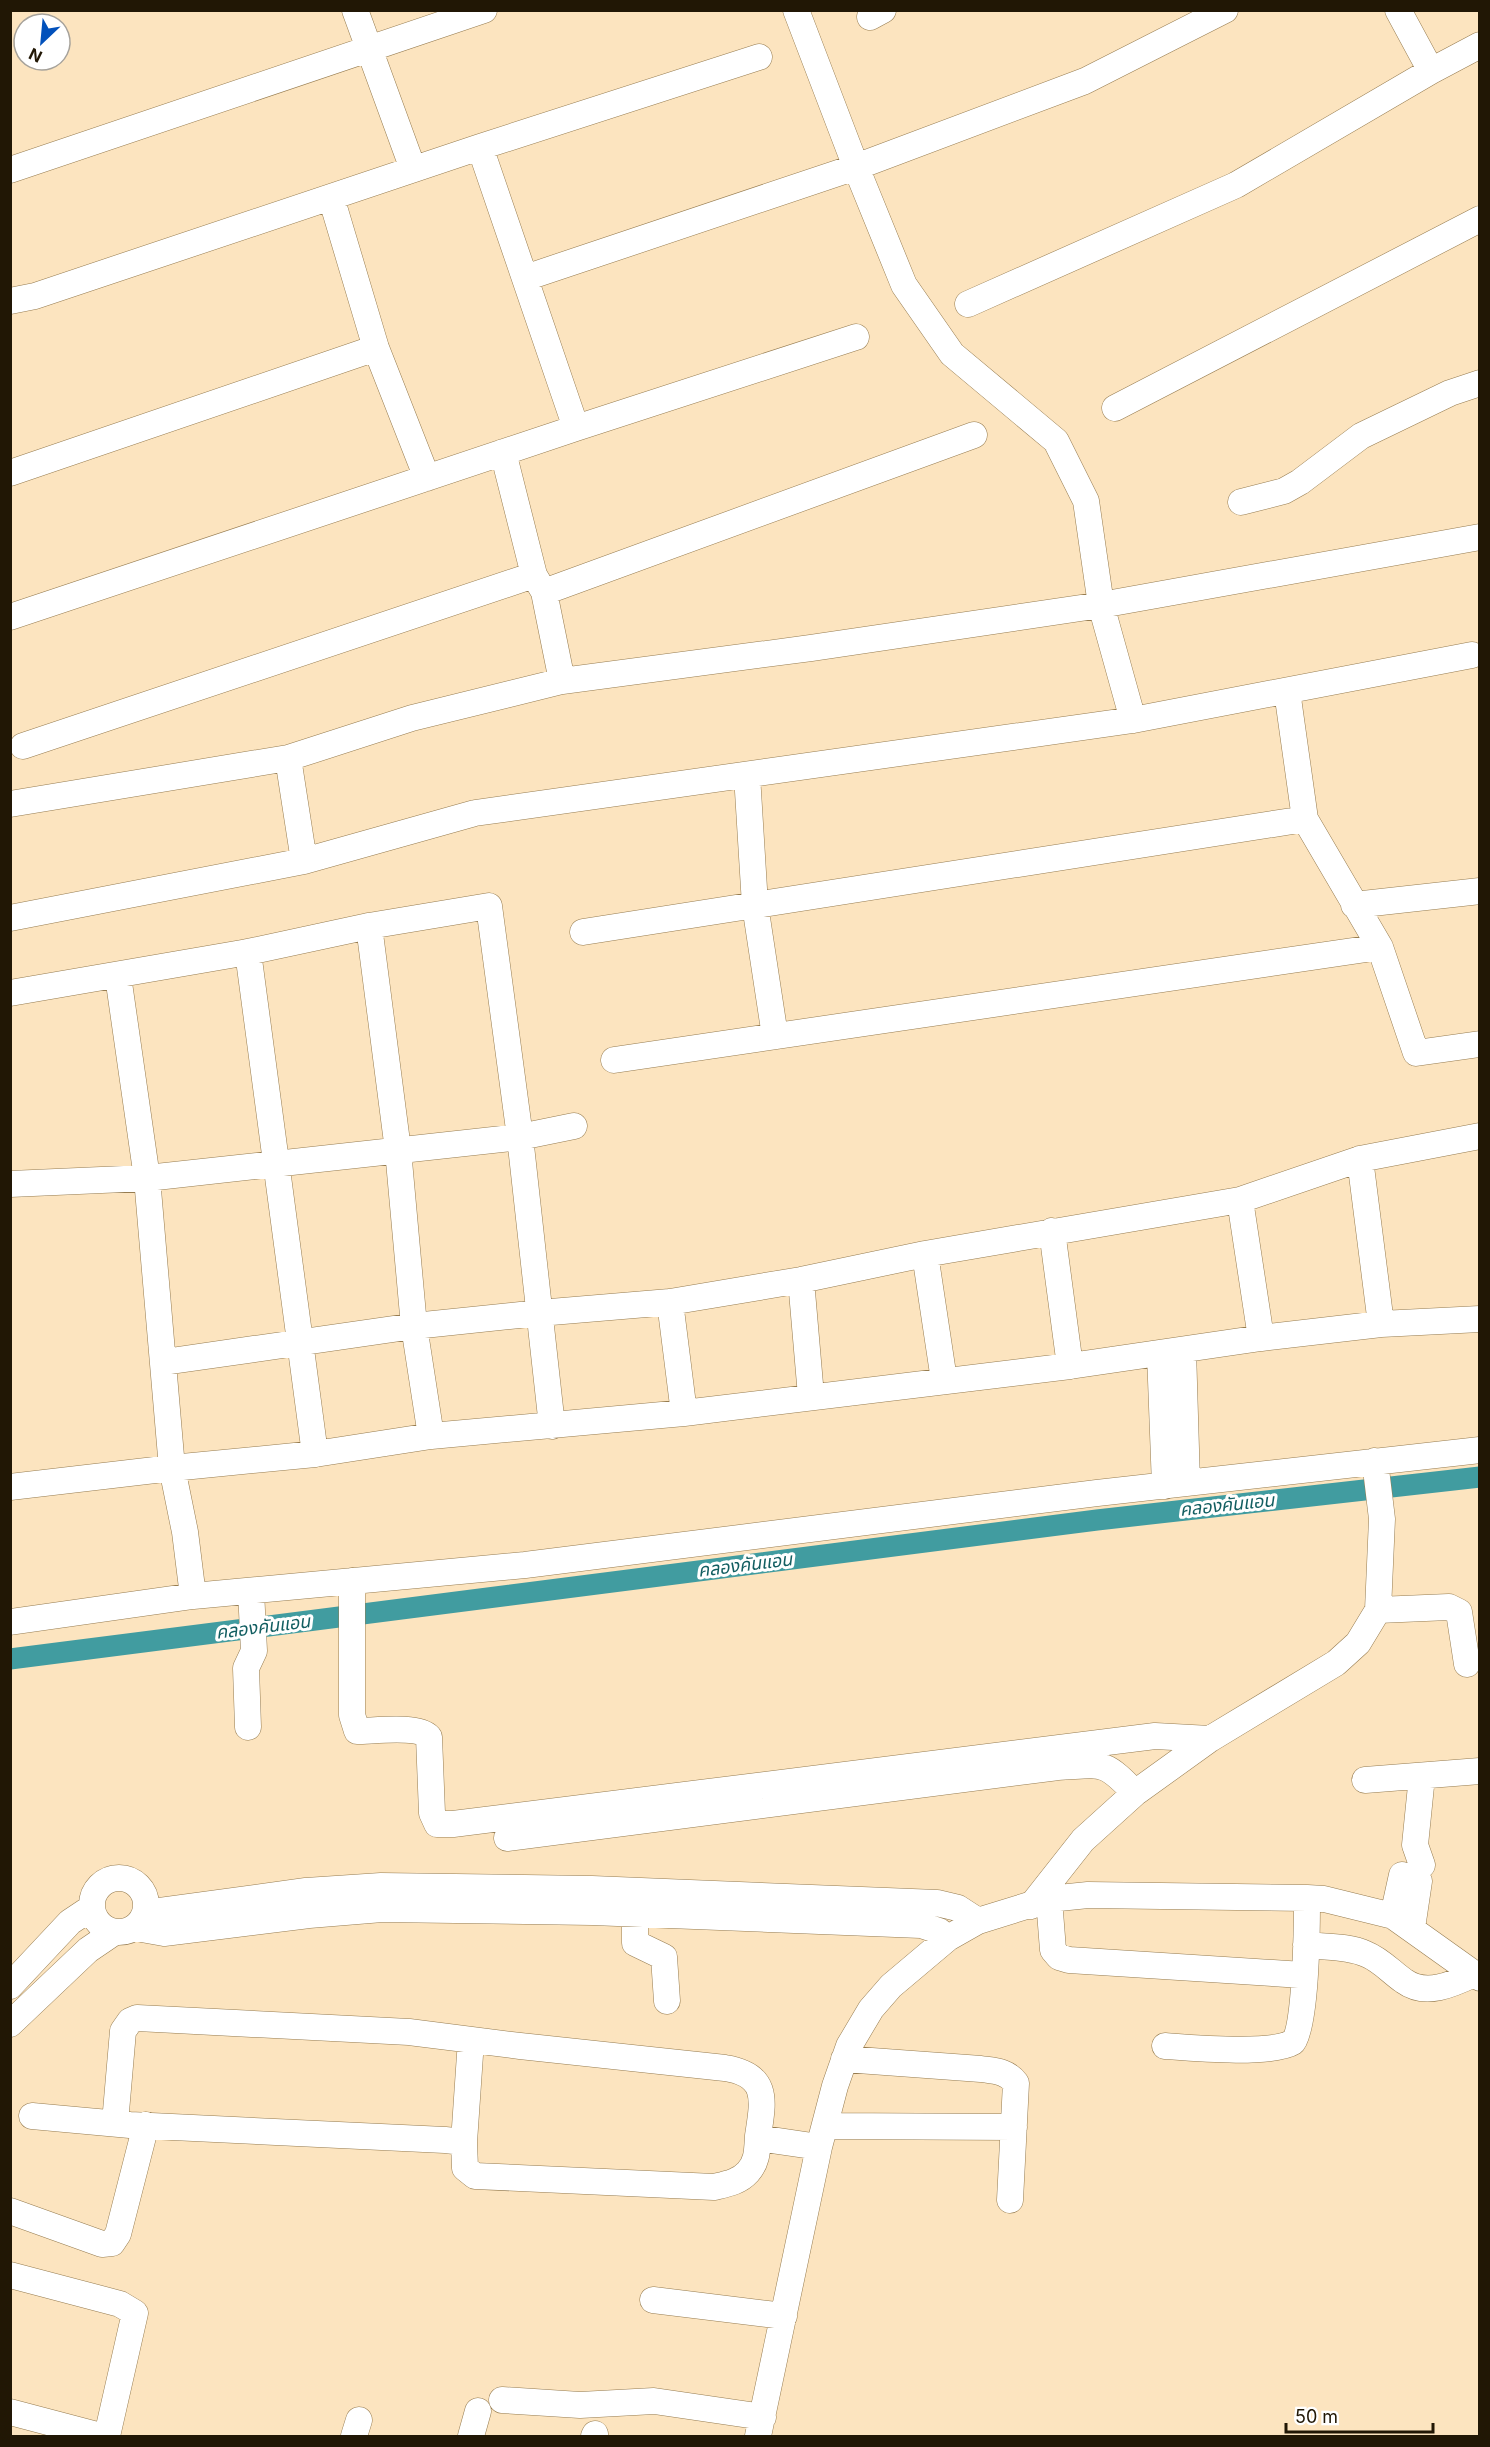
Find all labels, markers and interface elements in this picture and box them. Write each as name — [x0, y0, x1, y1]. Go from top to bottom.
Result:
north arrow — [12, 12, 72, 72]
text: N — [26, 44, 45, 67]
water label: คลองคันแอน — [1179, 1489, 1276, 1520]
water label: คลองคันแอน — [697, 1548, 794, 1581]
water label: คลองคันแอน — [215, 1610, 312, 1643]
scale bar — [1286, 2396, 1433, 2434]
text: 50 m — [1295, 2406, 1338, 2427]

